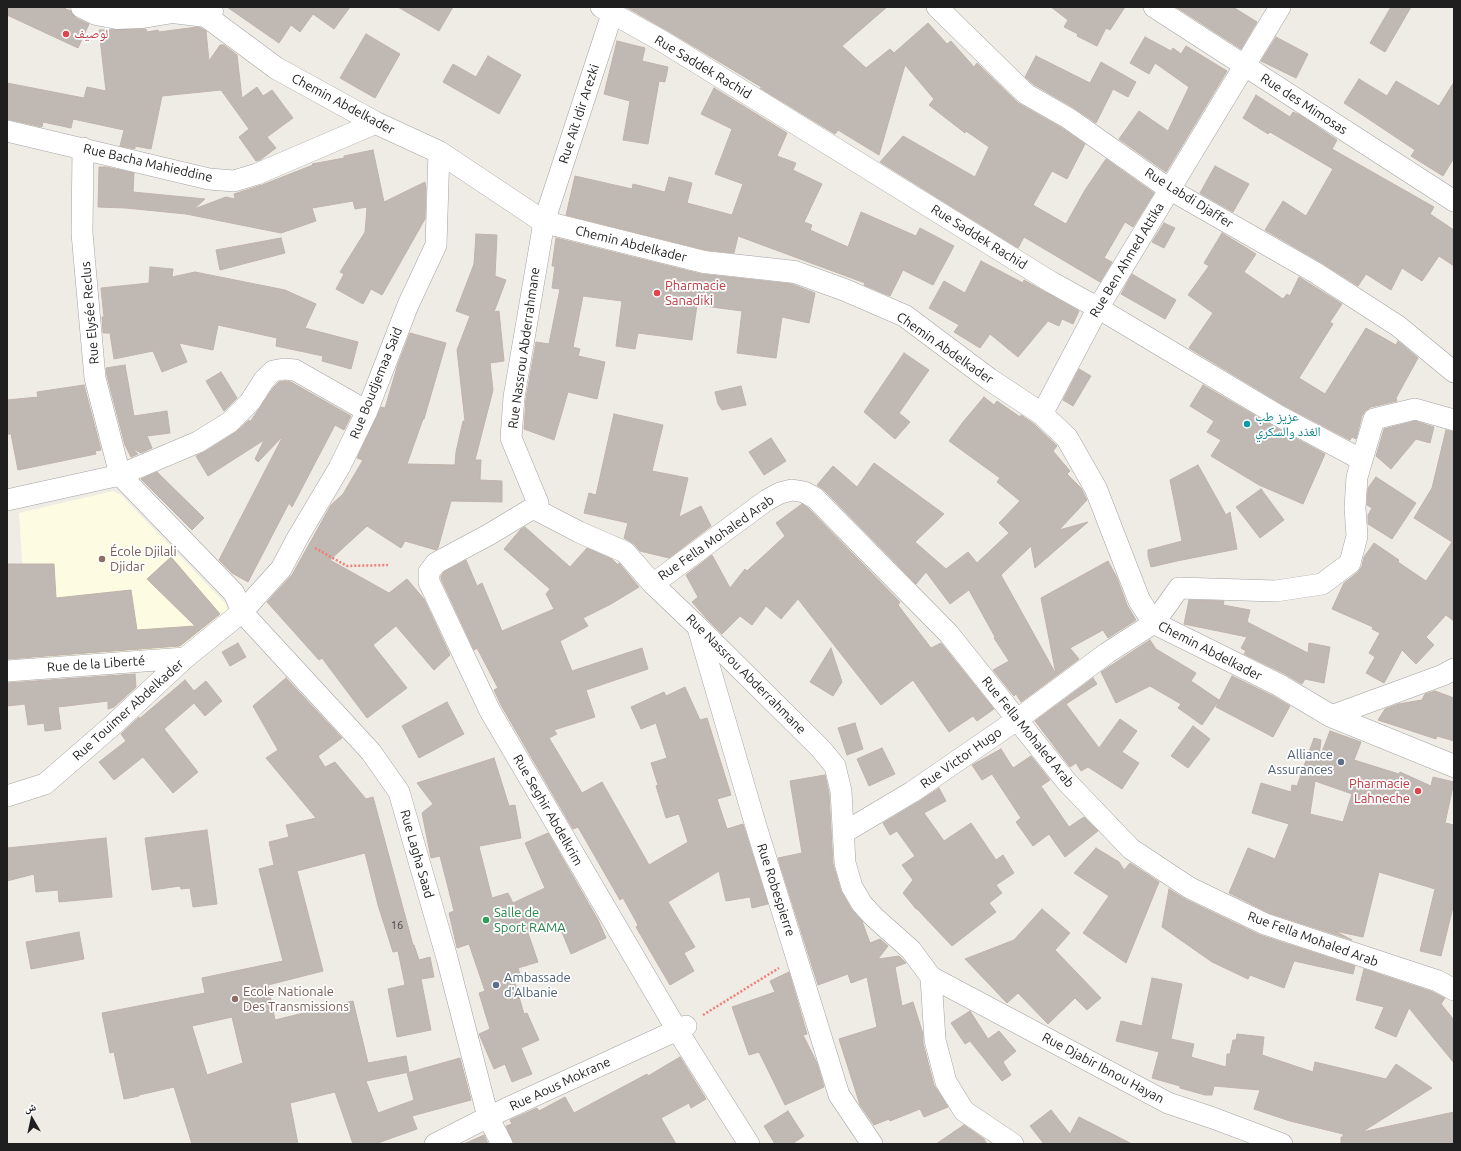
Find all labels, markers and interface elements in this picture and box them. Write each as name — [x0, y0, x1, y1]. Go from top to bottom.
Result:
place label: لوصيف — [74, 26, 108, 42]
marker: لوصيف — [61, 29, 71, 39]
street label: Rue Saddek Rachid — [652, 32, 754, 102]
street label: Rue Aït Idir Arezki — [556, 62, 602, 166]
street label: Chemin Abdelkader — [289, 70, 397, 138]
street label: Rue des Mimosas — [1258, 70, 1350, 138]
street label: Rue Bacha Mahieddine — [82, 141, 214, 185]
street label: Rue Labdi Djaffer — [1142, 165, 1236, 231]
street label: Rue Ben Ahmed Attika — [1086, 200, 1168, 320]
street label: Rue Saddek Rachid — [928, 201, 1030, 273]
street label: Chemin Abdelkader — [574, 223, 688, 265]
street label: Rue Elysée Reclus — [78, 261, 102, 365]
street label: Rue Nassrou Abderrahmane — [505, 266, 543, 430]
place label: Pharmacie Sanadiki — [665, 278, 726, 309]
marker: Pharmacie Sanadiki — [652, 288, 662, 298]
street label: Chemin Abdelkader — [894, 309, 996, 387]
street label: Rue Boudjemaa Said — [347, 325, 405, 441]
place label: عزيز طب الغذد والسكري — [1255, 409, 1321, 440]
marker: عزيز طب الغذد والسكري — [1242, 419, 1252, 429]
street label: Rue Fella Mohaled Arab — [655, 492, 777, 584]
place label: École Djilali Djidar — [110, 544, 177, 575]
marker: École Djilali Djidar — [97, 554, 107, 564]
street label: Rue Nassrou Abderrahmane — [683, 611, 809, 737]
street label: Chemin Abdelkader — [1155, 618, 1265, 684]
street label: Rue de la Liberté — [46, 653, 146, 675]
street label: Rue Touimer Abdelkader — [69, 656, 187, 764]
street label: Rue Fella Mohaled Arab — [979, 673, 1077, 791]
street label: Rue Victor Hugo — [917, 724, 1005, 792]
place label: Alliance Assurances — [1268, 747, 1333, 778]
street label: Rue Seghir Abdelkrim — [510, 752, 586, 868]
marker: Alliance Assurances — [1336, 757, 1346, 767]
place label: Pharmacie Lahneche — [1349, 776, 1410, 807]
marker: Pharmacie Lahneche — [1413, 786, 1423, 796]
street label: Rue Lagha Saad — [397, 808, 437, 900]
street label: Rue Robespierre — [754, 842, 798, 938]
place label: Salle de Sport RAMA — [494, 905, 566, 936]
street label: Rue Fella Mohaled Arab — [1245, 908, 1381, 970]
marker: Salle de Sport RAMA — [481, 915, 491, 925]
house number: 16 — [391, 918, 403, 932]
place label: Ambassade d'Albanie — [504, 970, 571, 1001]
marker: Ambassade d'Albanie — [491, 980, 501, 990]
place label: Ecole Nationale Des Transmissions — [243, 984, 349, 1015]
marker: Ecole Nationale Des Transmissions — [230, 994, 240, 1004]
street label: Rue Djabir Ibnou Hayan — [1039, 1029, 1167, 1107]
street label: Rue Aous Mokrane — [507, 1054, 613, 1114]
north arrow — [12, 1099, 52, 1139]
text: ش — [23, 1100, 37, 1114]

